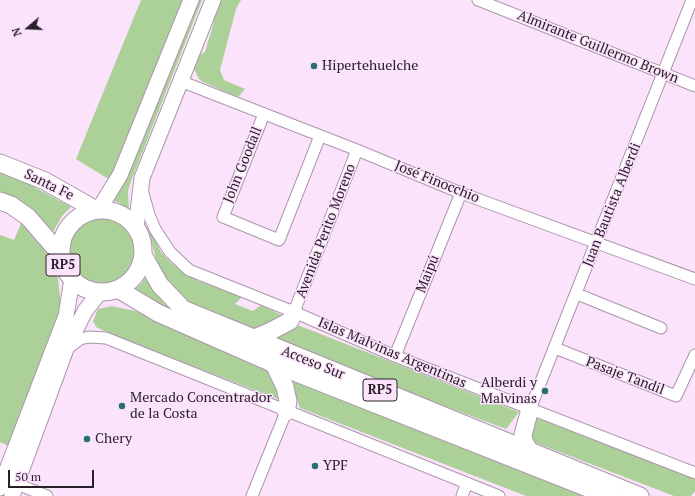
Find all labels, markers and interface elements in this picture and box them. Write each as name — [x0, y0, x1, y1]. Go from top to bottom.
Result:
street label: Almirante Guillermo Brown — [515, 7, 681, 87]
north arrow — [8, 8, 48, 48]
text: N — [9, 26, 25, 38]
place label: Hipertehuelche — [322, 58, 418, 74]
marker: Hipertehuelche — [309, 61, 319, 71]
street label: John Goodall — [220, 124, 266, 206]
street label: Juan Bautista Alberdi — [579, 141, 645, 269]
street label: José Finocchio — [392, 157, 482, 207]
street label: Avenida Perito Moreno — [293, 161, 359, 301]
street label: Santa Fe — [21, 166, 77, 204]
street label: Maipú — [413, 253, 443, 295]
road number: RP5 — [46, 254, 80, 276]
street label: Islas Malvinas Argentinas — [315, 314, 469, 392]
street label: Acceso Sur — [279, 343, 347, 383]
street label: Pasaje Tandil — [583, 353, 667, 399]
place label: Alberdi y Malvinas — [481, 375, 537, 408]
road number: RP5 — [363, 379, 397, 401]
marker: Alberdi y Malvinas — [540, 386, 550, 396]
place label: Mercado Concentrador de la Costa — [130, 390, 272, 422]
marker: Mercado Concentrador de la Costa — [117, 401, 127, 411]
place label: Chery — [95, 431, 132, 447]
marker: Chery — [82, 434, 92, 444]
place label: YPF — [323, 458, 348, 474]
marker: YPF — [310, 461, 320, 471]
scale bar — [10, 462, 96, 488]
text: 50 m — [15, 469, 41, 484]

